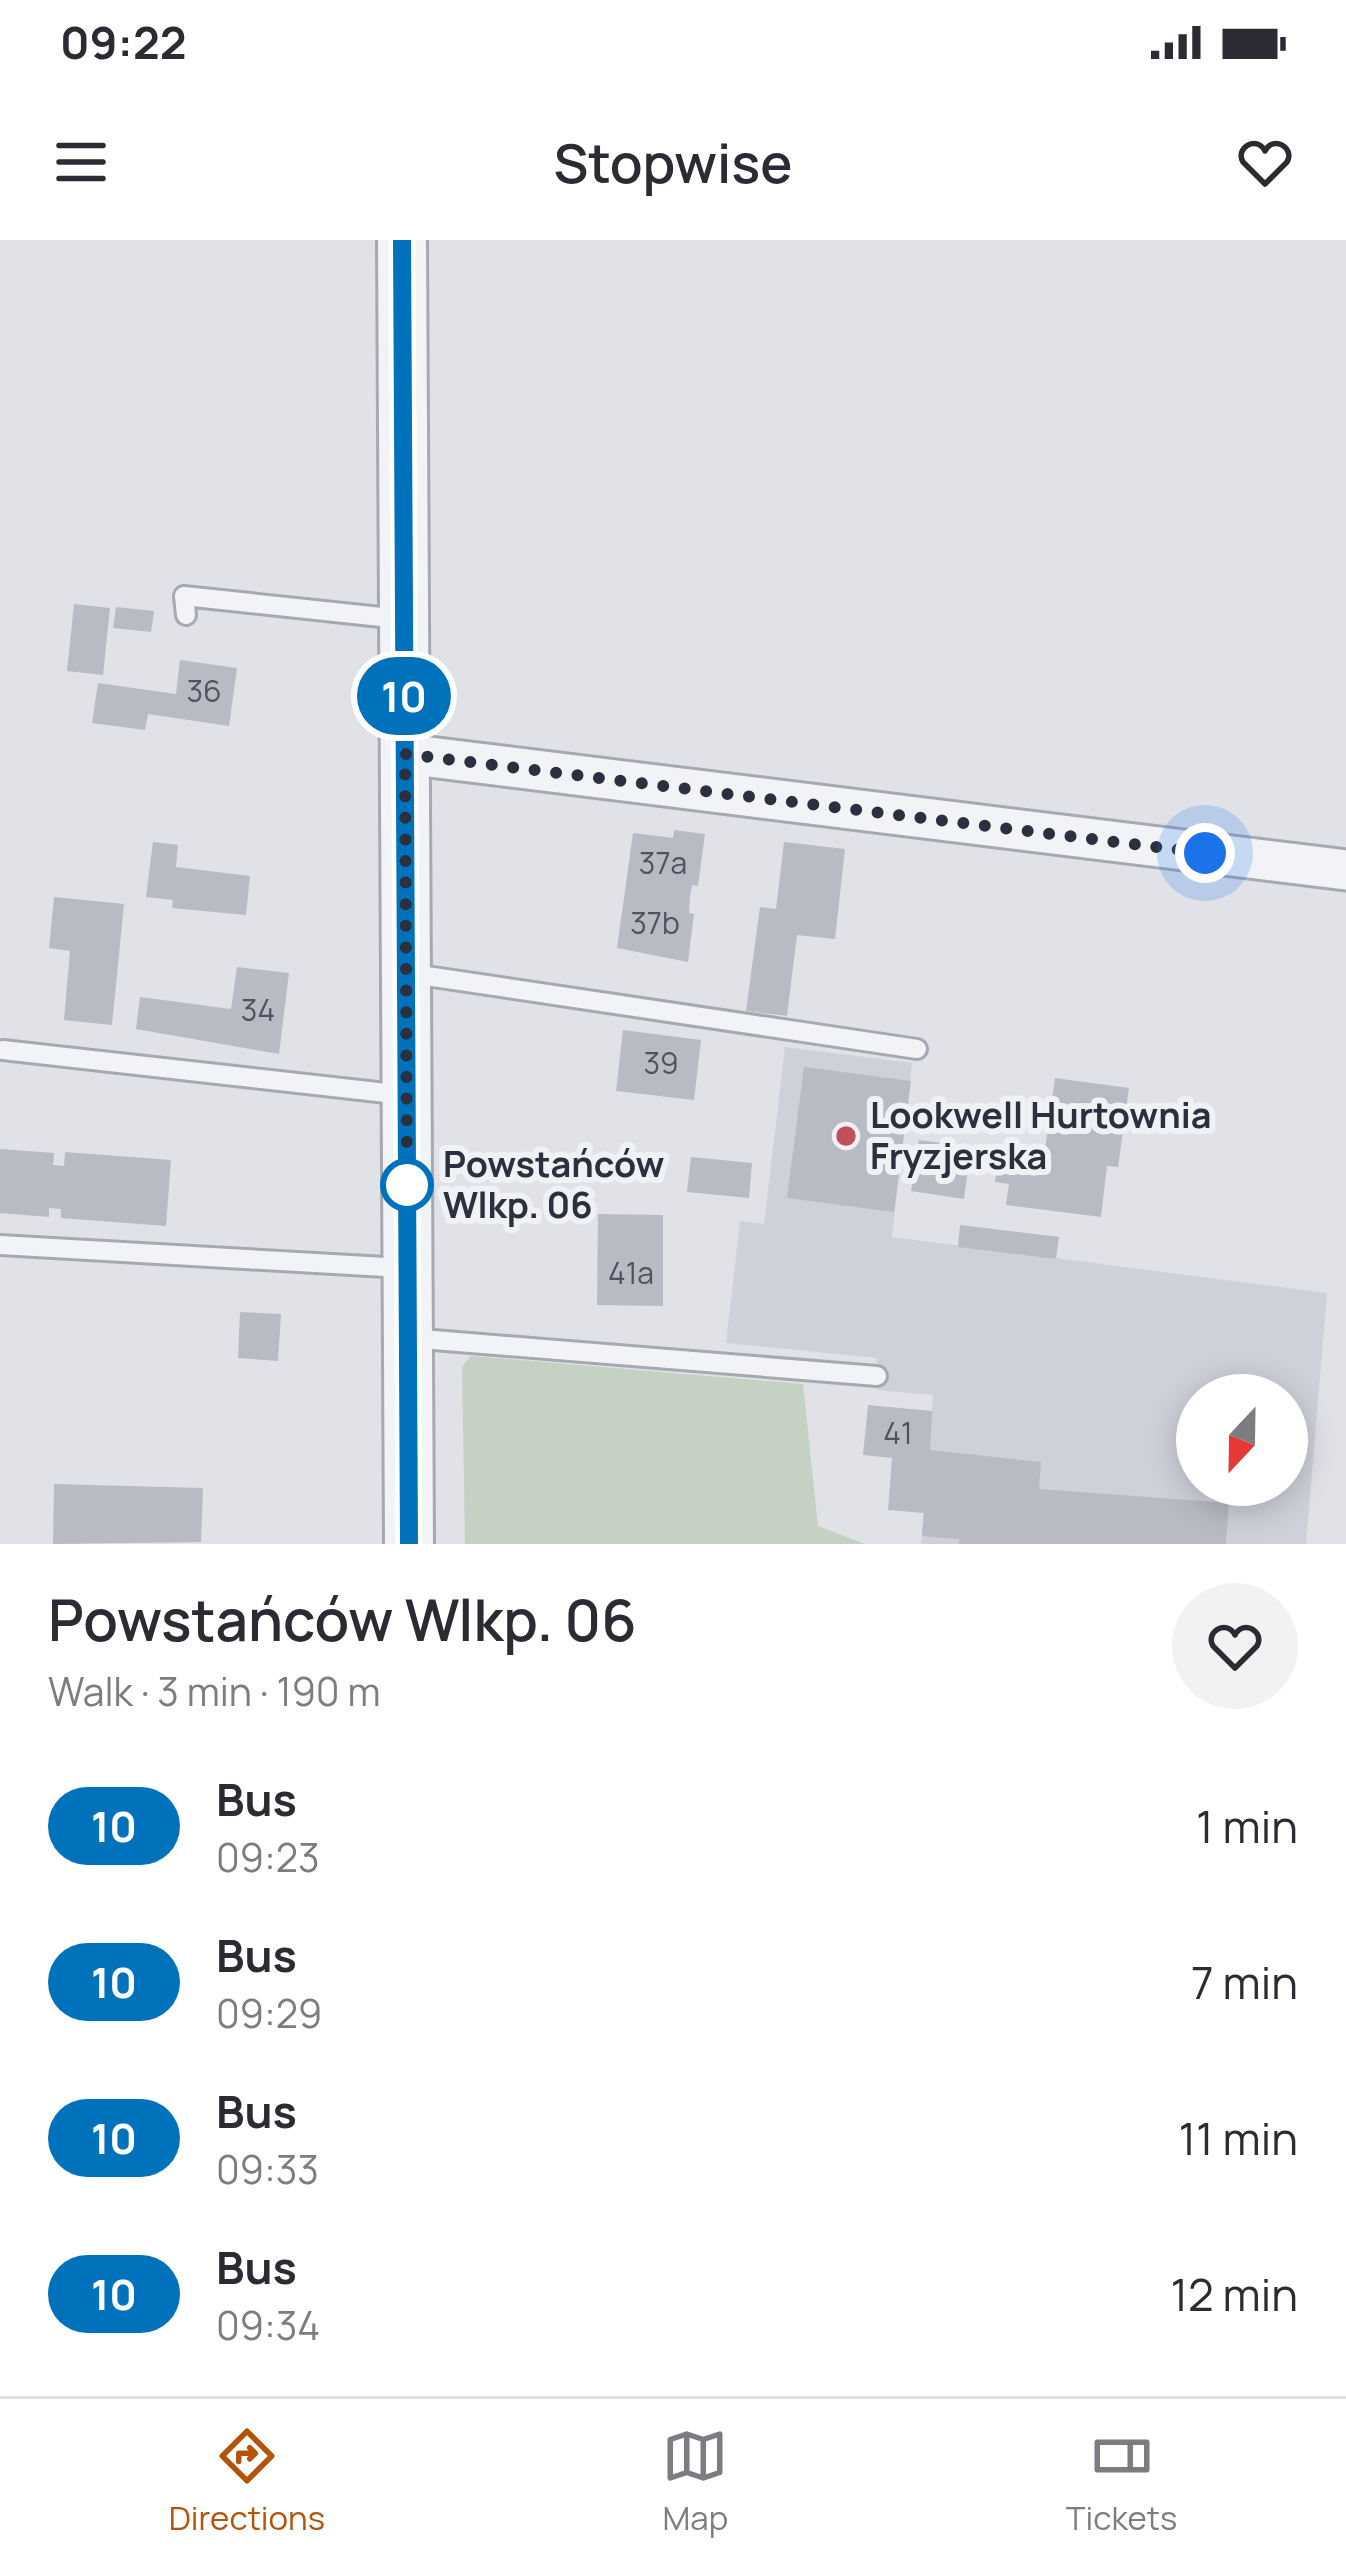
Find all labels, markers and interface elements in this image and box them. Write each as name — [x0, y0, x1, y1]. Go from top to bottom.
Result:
text: 09:22 — [60, 11, 187, 73]
text: Stopwise — [553, 125, 793, 199]
icon: menu — [48, 129, 114, 195]
icon: heart — [1232, 129, 1298, 195]
line badge: 10 — [350, 657, 458, 735]
text: 10 — [381, 667, 427, 725]
house number: 36 — [186, 670, 222, 711]
your location — [1175, 823, 1235, 883]
house number: 37a — [639, 842, 687, 883]
house number: 37b — [630, 902, 680, 943]
house number: 34 — [241, 989, 275, 1030]
house number: 39 — [643, 1042, 679, 1083]
place label: Lookwell Hurtownia Fryzjerska — [870, 1090, 1212, 1180]
marker: Lookwell Hurtownia Fryzjerska — [833, 1123, 859, 1149]
place label: Powstańców Wlkp. 06 — [443, 1139, 664, 1229]
marker: Powstańców Wlkp. 06 — [382, 1160, 432, 1210]
house number: 41a — [608, 1252, 654, 1293]
north arrow — [1176, 1374, 1308, 1506]
map controls — [1176, 1374, 1308, 1506]
house number: 41 — [883, 1412, 913, 1453]
text: Powstańców Wlkp. 06 — [48, 1580, 637, 1658]
button: heart — [1172, 1583, 1298, 1709]
text: Walk · 3 min · 190 m — [48, 1664, 381, 1718]
text: Bus — [216, 1768, 297, 1830]
text: 1 min — [1196, 1795, 1298, 1857]
text: 10 — [91, 1797, 137, 1855]
text: 09:23 — [216, 1830, 319, 1884]
text: Bus — [216, 1924, 297, 1986]
text: 7 min — [1191, 1951, 1298, 2013]
text: 10 — [91, 1953, 137, 2011]
text: 09:29 — [216, 1986, 322, 2040]
text: Bus — [216, 2080, 297, 2142]
text: 11 min — [1179, 2107, 1298, 2169]
text: 10 — [91, 2109, 137, 2167]
text: 09:33 — [216, 2142, 319, 2196]
text: Bus — [216, 2236, 297, 2298]
text: 12 min — [1170, 2263, 1298, 2325]
text: 10 — [91, 2265, 137, 2323]
text: 09:34 — [216, 2298, 320, 2352]
tab: Directions — [169, 2423, 325, 2540]
tab: Map — [662, 2423, 728, 2540]
tab: Tickets — [1066, 2423, 1177, 2540]

